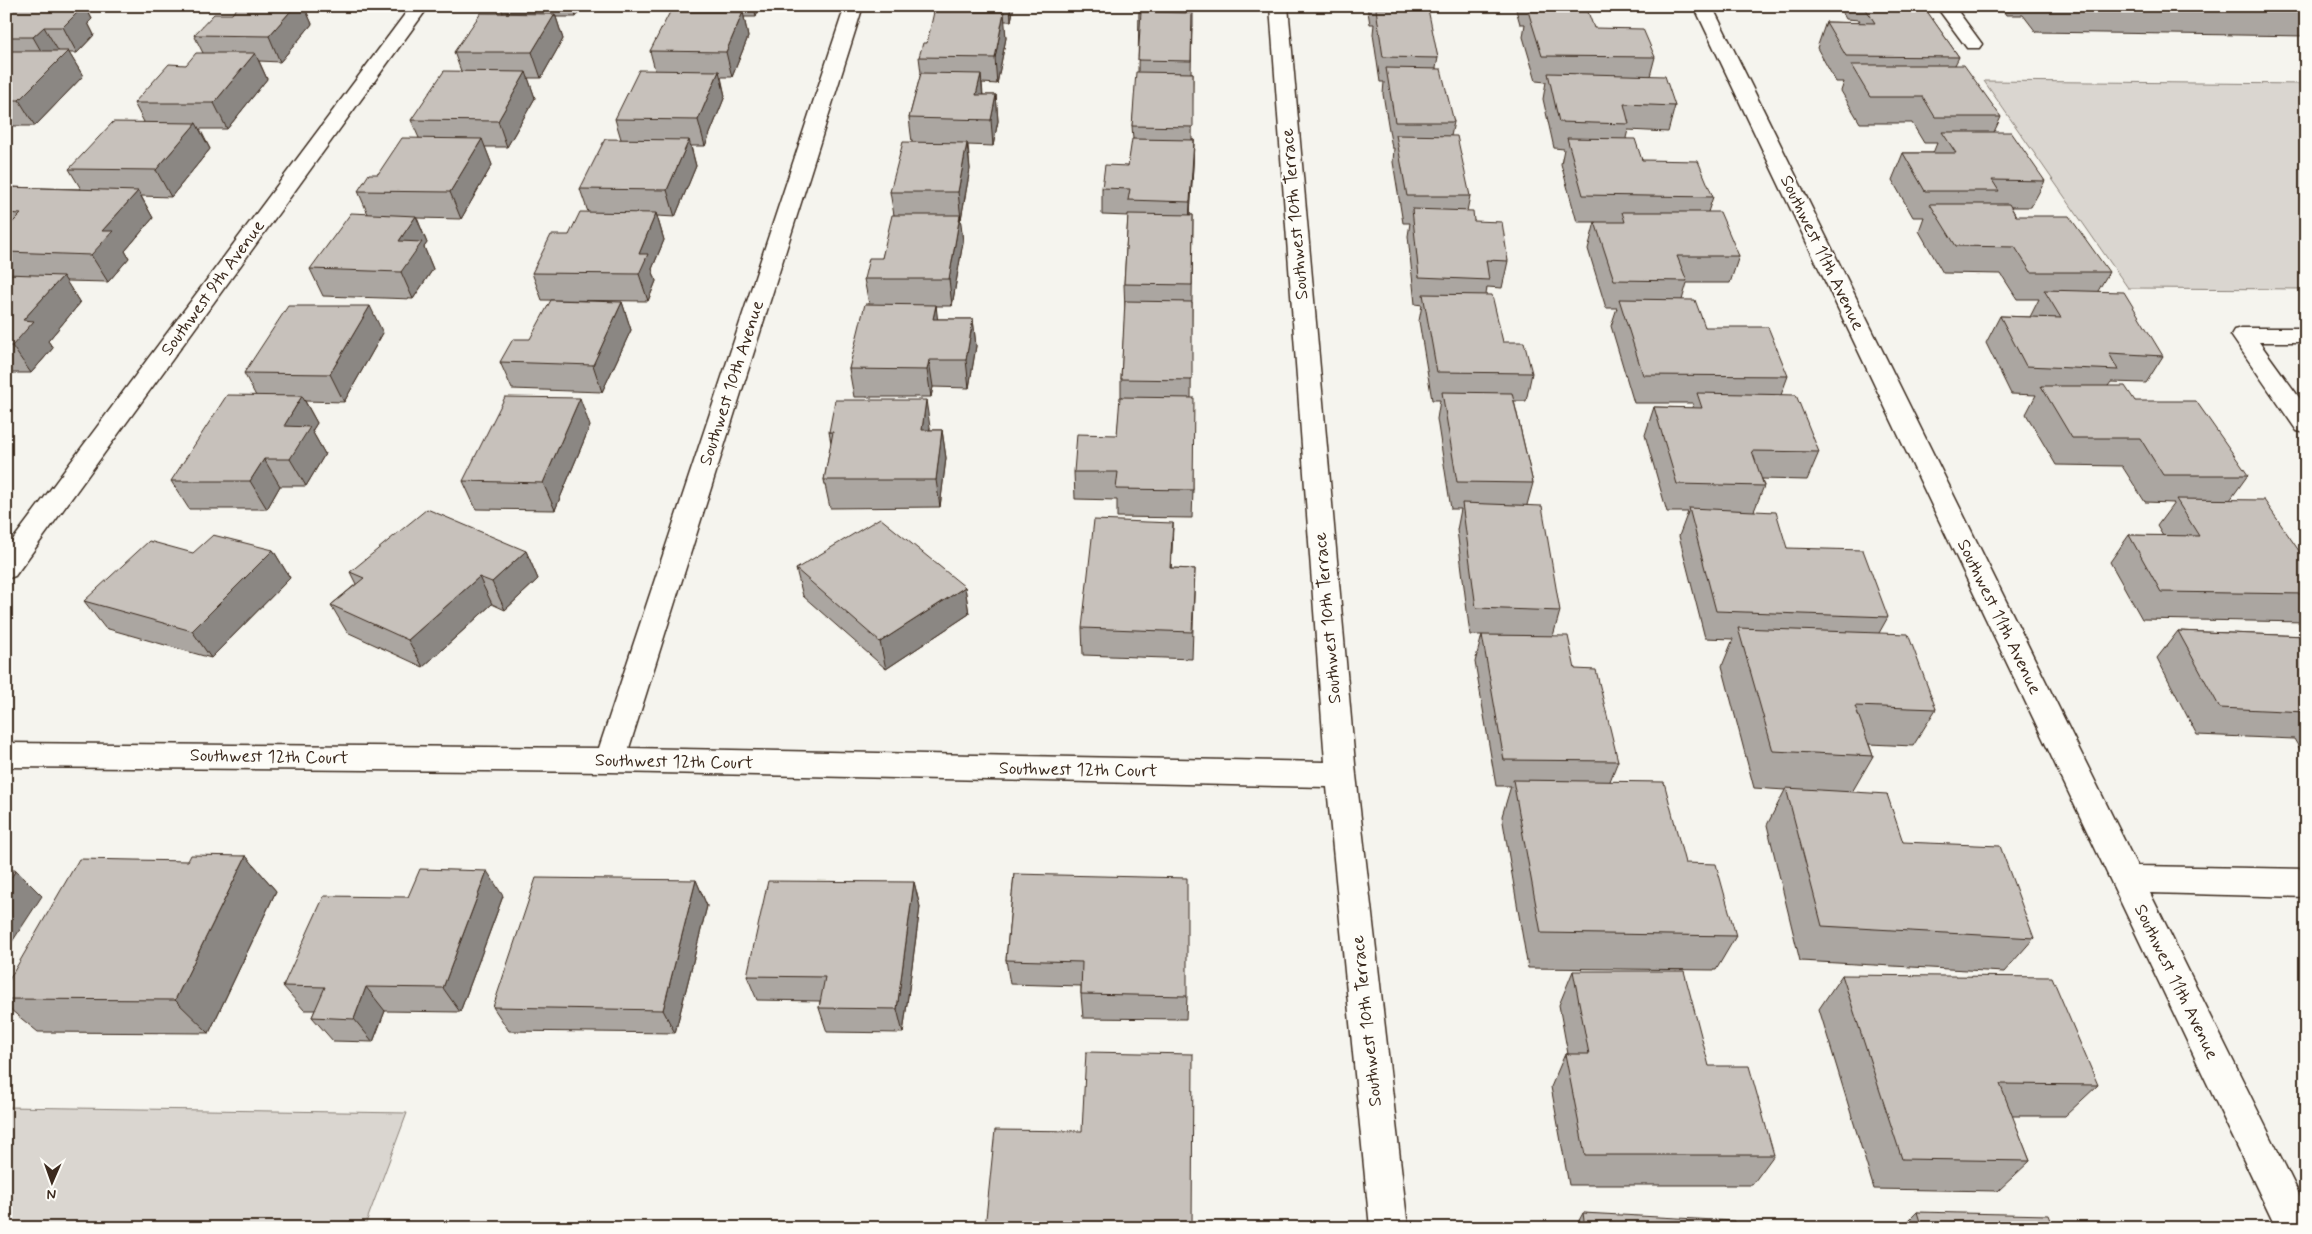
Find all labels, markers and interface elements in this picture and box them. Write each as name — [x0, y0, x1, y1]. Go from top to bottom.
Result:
street label: Southwest 10th Terrace — [1276, 127, 1314, 301]
street label: Southwest 11th Avenue — [1774, 171, 1870, 335]
street label: Southwest 9th Avenue — [155, 215, 271, 361]
street label: Southwest 10th Avenue — [694, 297, 770, 469]
street label: Southwest 10th Terrace — [1309, 531, 1347, 705]
street label: Southwest 11th Avenue — [1951, 535, 2047, 699]
street label: Southwest 12th Court — [190, 744, 348, 770]
street label: Southwest 12th Court — [595, 749, 753, 775]
street label: Southwest 12th Court — [999, 757, 1157, 783]
street label: Southwest 11th Avenue — [2128, 900, 2224, 1064]
street label: Southwest 10th Terrace — [1346, 934, 1388, 1108]
north arrow — [28, 1156, 78, 1206]
text: N — [47, 1185, 57, 1203]

